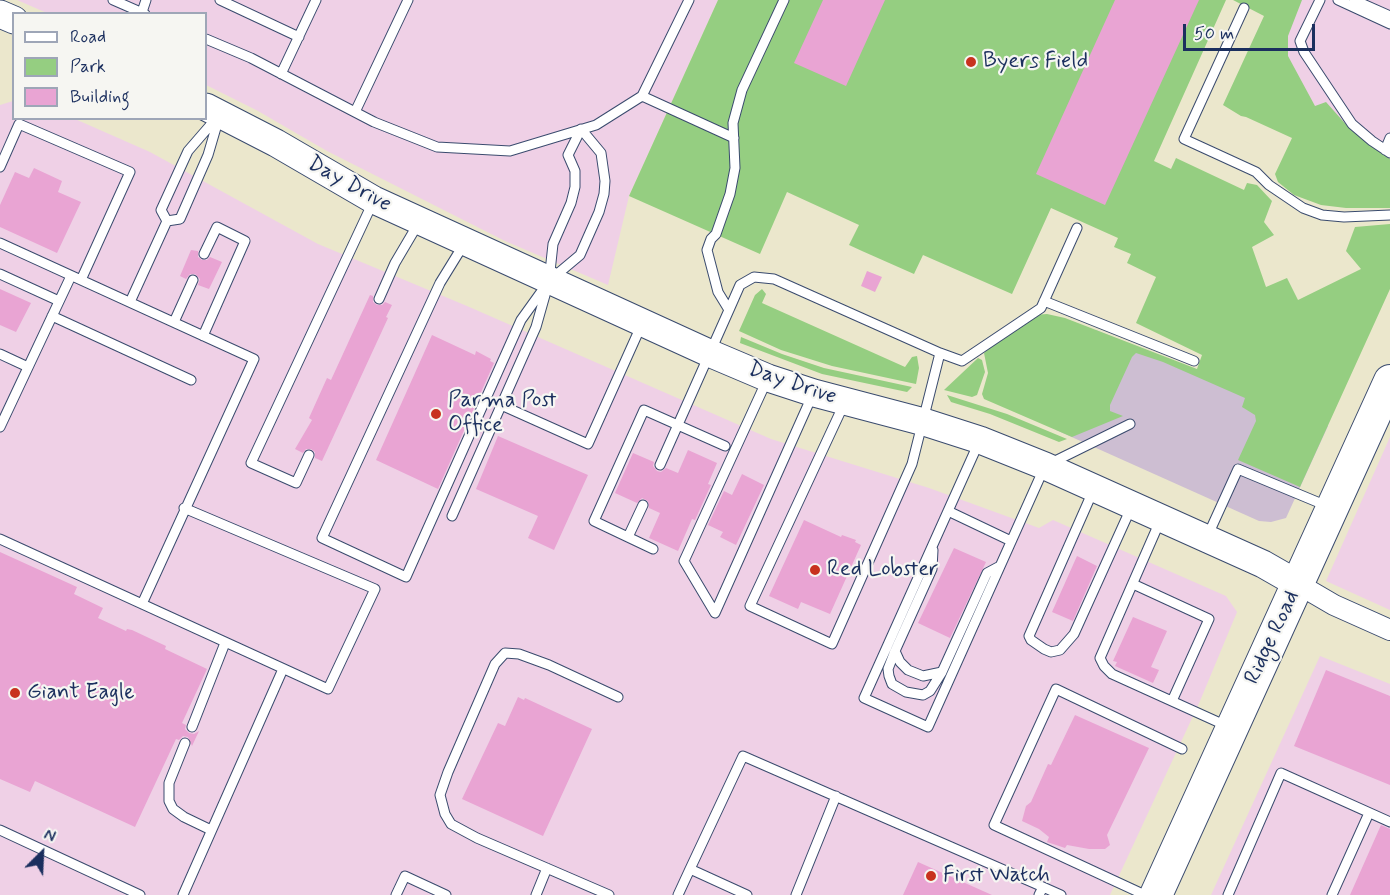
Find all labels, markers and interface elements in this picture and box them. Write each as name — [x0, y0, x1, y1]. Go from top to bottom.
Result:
legend — [12, 12, 207, 120]
scale bar — [1186, 12, 1318, 50]
text: 50 m — [1194, 22, 1234, 46]
text: Road — [70, 25, 106, 49]
place label: Byers Field — [983, 49, 1088, 75]
text: Park — [70, 55, 106, 79]
marker: Byers Field — [964, 55, 978, 69]
text: Building — [70, 85, 130, 109]
street label: Day Drive — [302, 151, 396, 219]
street label: Day Drive — [744, 357, 840, 411]
place label: Parma Post Office — [448, 388, 556, 440]
marker: Parma Post Office — [429, 407, 443, 421]
place label: Red Lobster — [827, 557, 938, 583]
marker: Red Lobster — [808, 563, 822, 577]
street label: Ridge Road — [1240, 587, 1306, 689]
place label: Giant Eagle — [27, 680, 134, 706]
marker: Giant Eagle — [8, 686, 22, 700]
north arrow — [12, 823, 72, 883]
text: N — [40, 824, 59, 848]
place label: First Watch — [943, 863, 1050, 889]
marker: First Watch — [924, 869, 938, 883]

